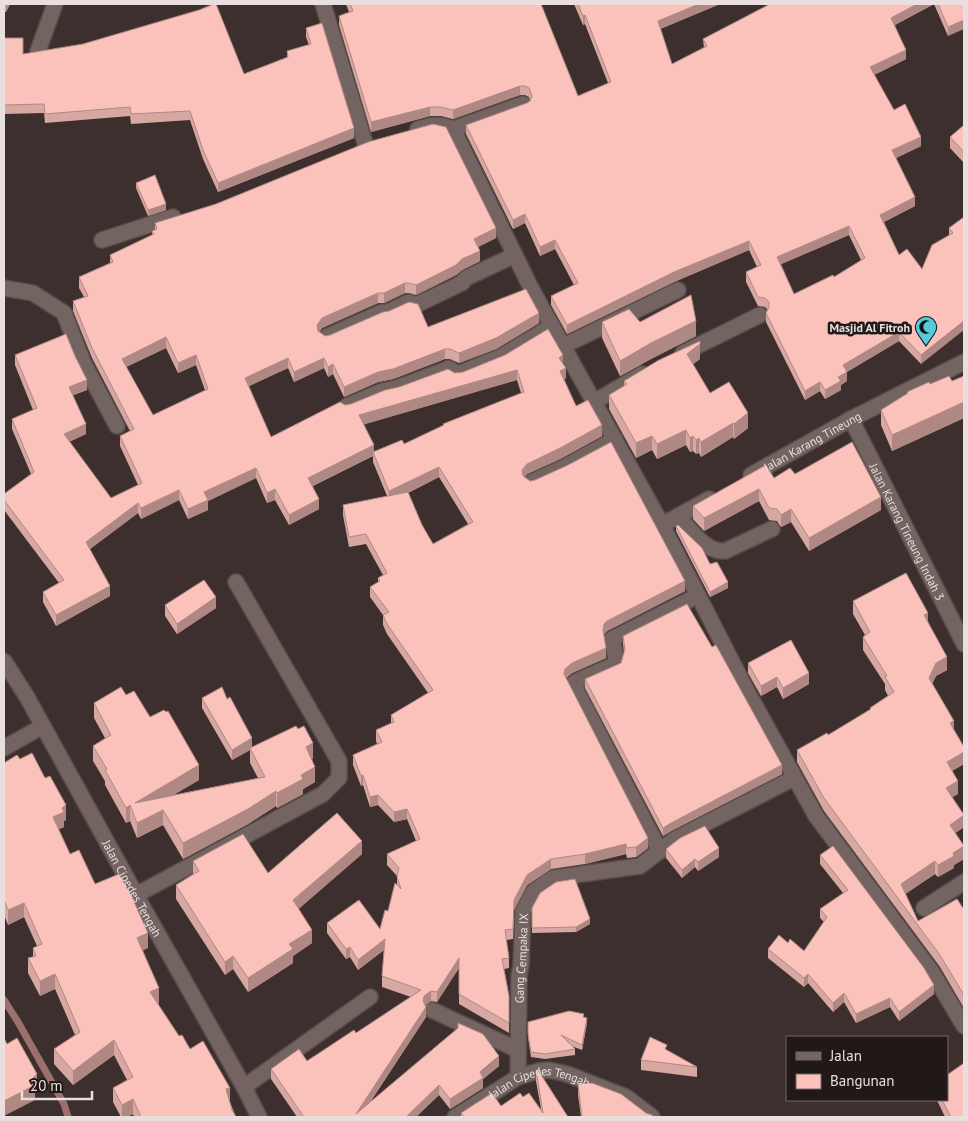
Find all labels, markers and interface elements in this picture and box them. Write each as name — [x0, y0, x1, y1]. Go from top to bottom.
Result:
mosque icon: Masjid Al Fitroh — [914, 315, 938, 346]
place label: Masjid Al Fitroh — [829, 320, 910, 335]
street label: Jalan Karang Tineung — [760, 408, 863, 475]
street label: Jalan Karang Tineung Indah 3 — [866, 460, 948, 603]
street label: Jalan Cipedes Tengah — [99, 836, 165, 939]
street label: Gang Cempaka IX — [511, 912, 530, 1003]
legend — [786, 1036, 948, 1101]
text: Jalan — [829, 1046, 862, 1065]
street label: Jalan Cipedes Tengah — [484, 1062, 592, 1102]
scale bar — [22, 1068, 92, 1100]
text: Bangunan — [830, 1071, 894, 1090]
text: 20 m — [30, 1076, 63, 1095]

